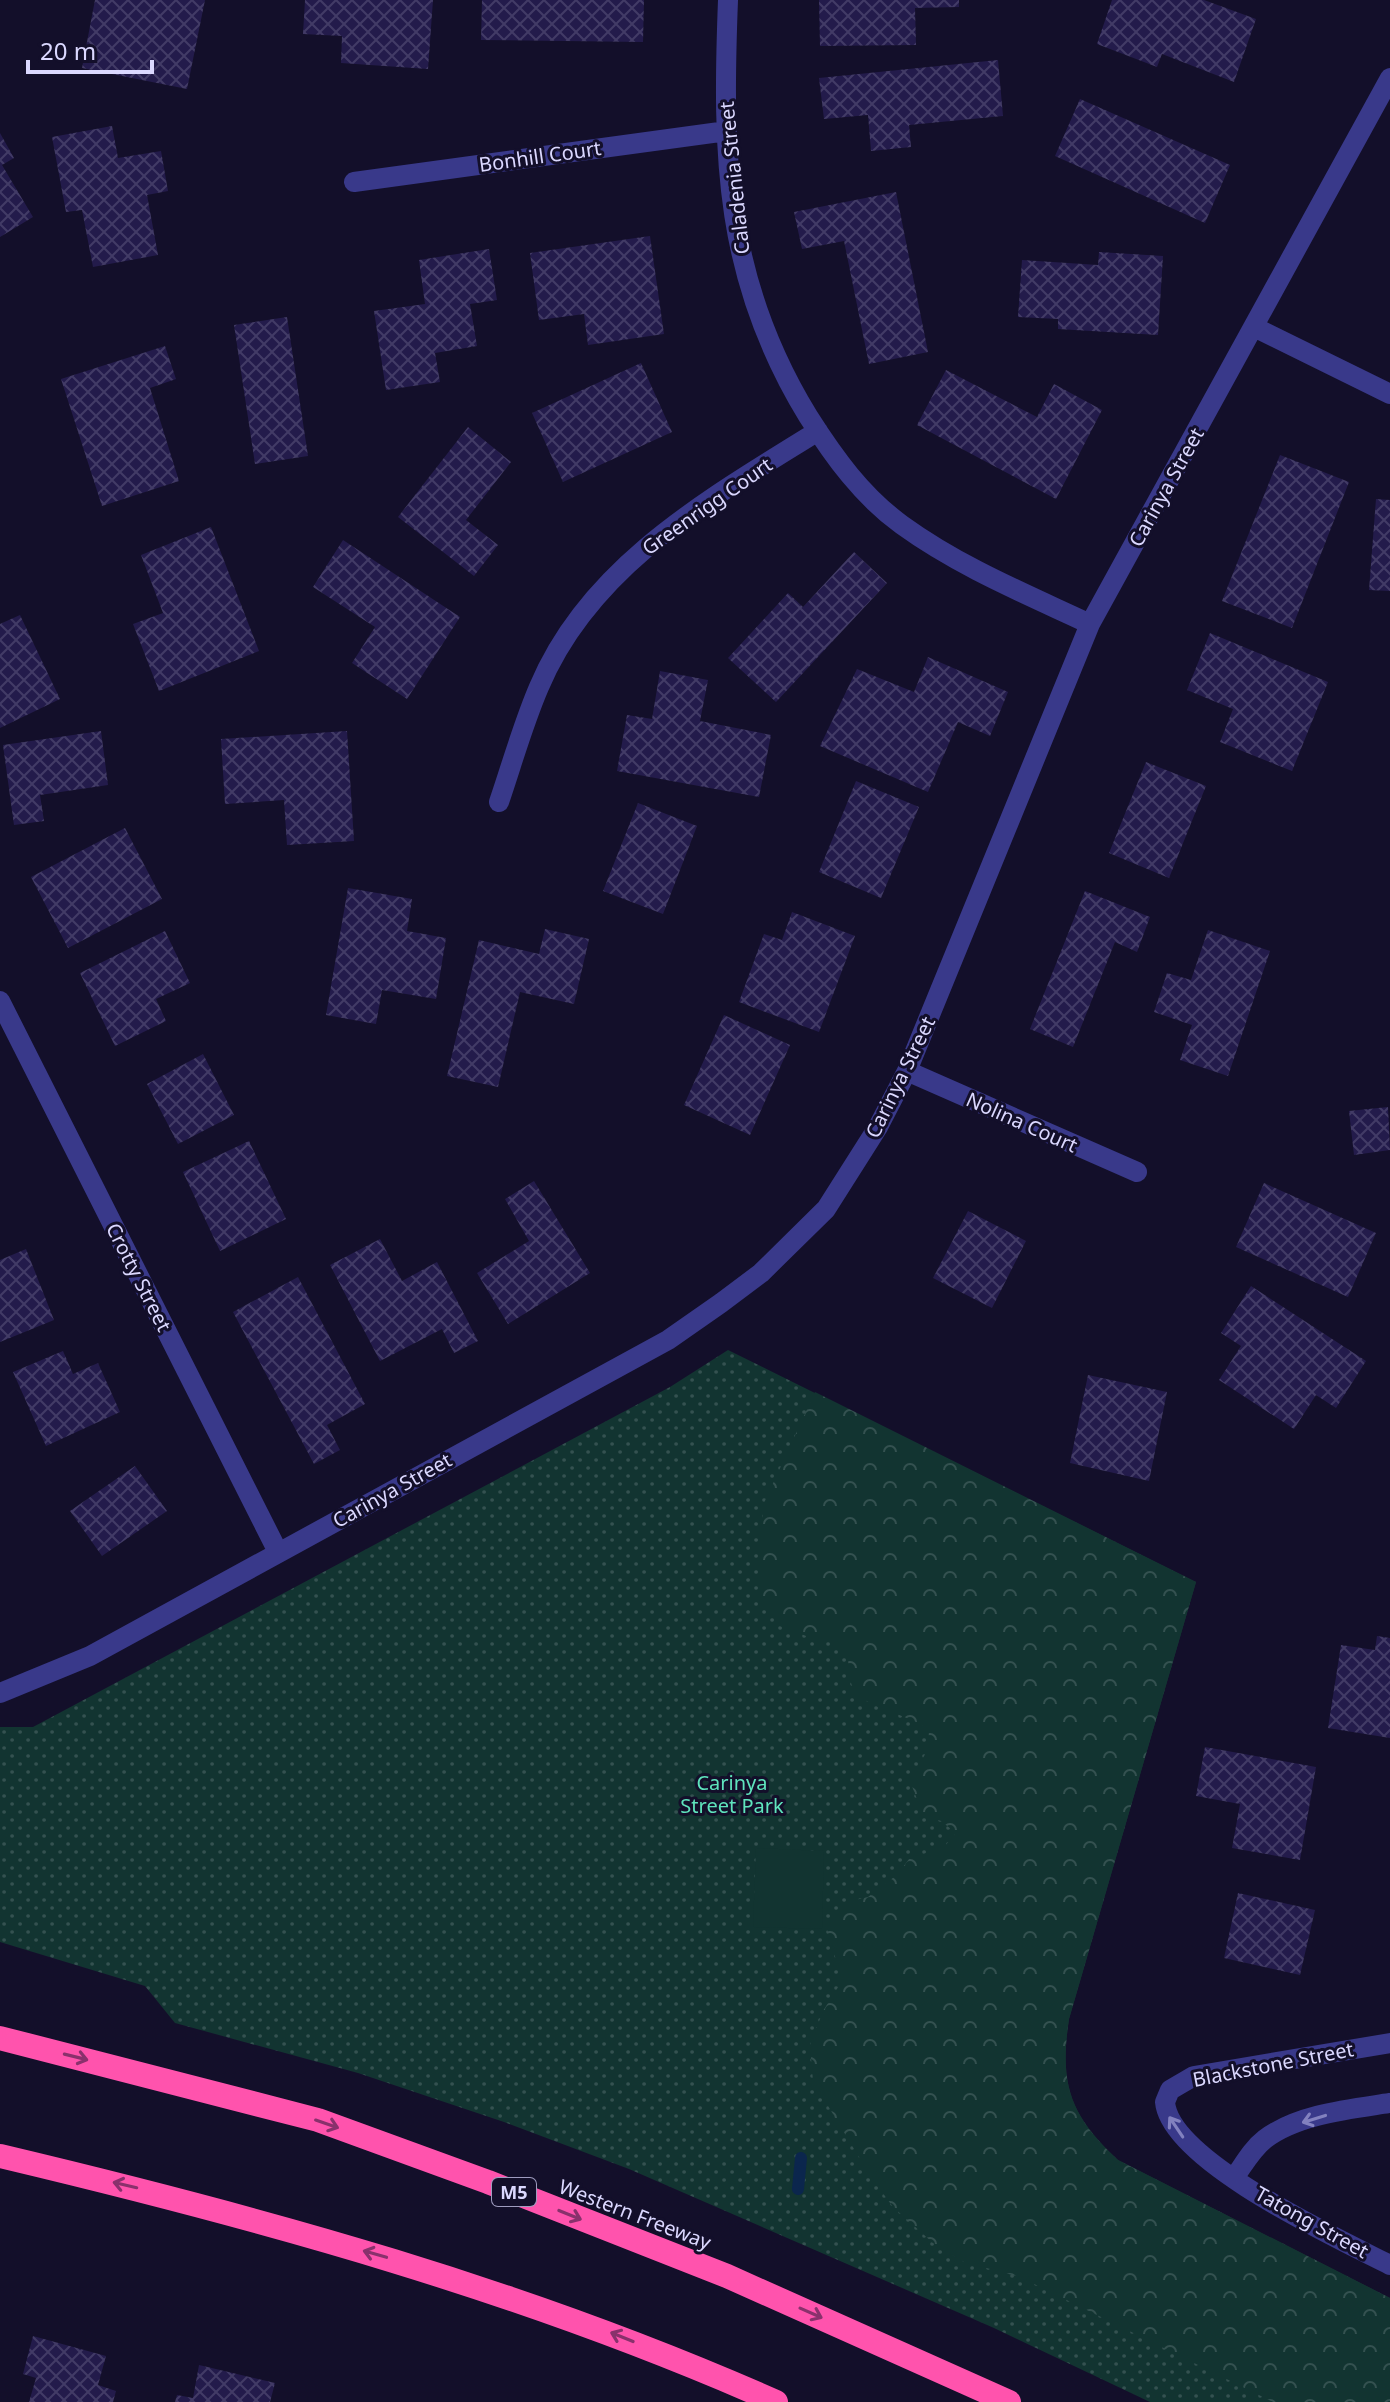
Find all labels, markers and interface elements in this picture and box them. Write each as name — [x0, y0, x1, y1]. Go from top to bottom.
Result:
scale bar — [28, 24, 152, 74]
text: 20 m — [40, 34, 96, 67]
street label: Caladenia Street — [713, 100, 755, 256]
street label: Bonhill Court — [477, 134, 603, 178]
street label: Carinya Street — [1122, 423, 1210, 551]
street label: Greenrigg Court — [637, 451, 777, 561]
street label: Carinya Street — [859, 1012, 941, 1142]
street label: Nolina Court — [962, 1085, 1082, 1159]
street label: Crotty Street — [100, 1218, 178, 1336]
street label: Carinya Street — [328, 1446, 456, 1534]
park label: Carinya Street Park — [680, 1769, 784, 1819]
street label: Blackstone Street — [1190, 2035, 1356, 2093]
one-way arrow — [62, 2050, 88, 2065]
one-way arrow — [1301, 2112, 1327, 2127]
one-way arrow — [314, 2117, 339, 2132]
one-way arrow — [1168, 2117, 1185, 2139]
street label: Western Freeway — [555, 2173, 716, 2256]
one-way arrow — [112, 2177, 138, 2192]
road number: M5 — [492, 2178, 536, 2206]
street label: Tatong Street — [1250, 2180, 1374, 2264]
one-way arrow — [557, 2209, 582, 2224]
one-way arrow — [363, 2246, 389, 2261]
one-way arrow — [798, 2307, 823, 2322]
one-way arrow — [610, 2329, 635, 2343]

